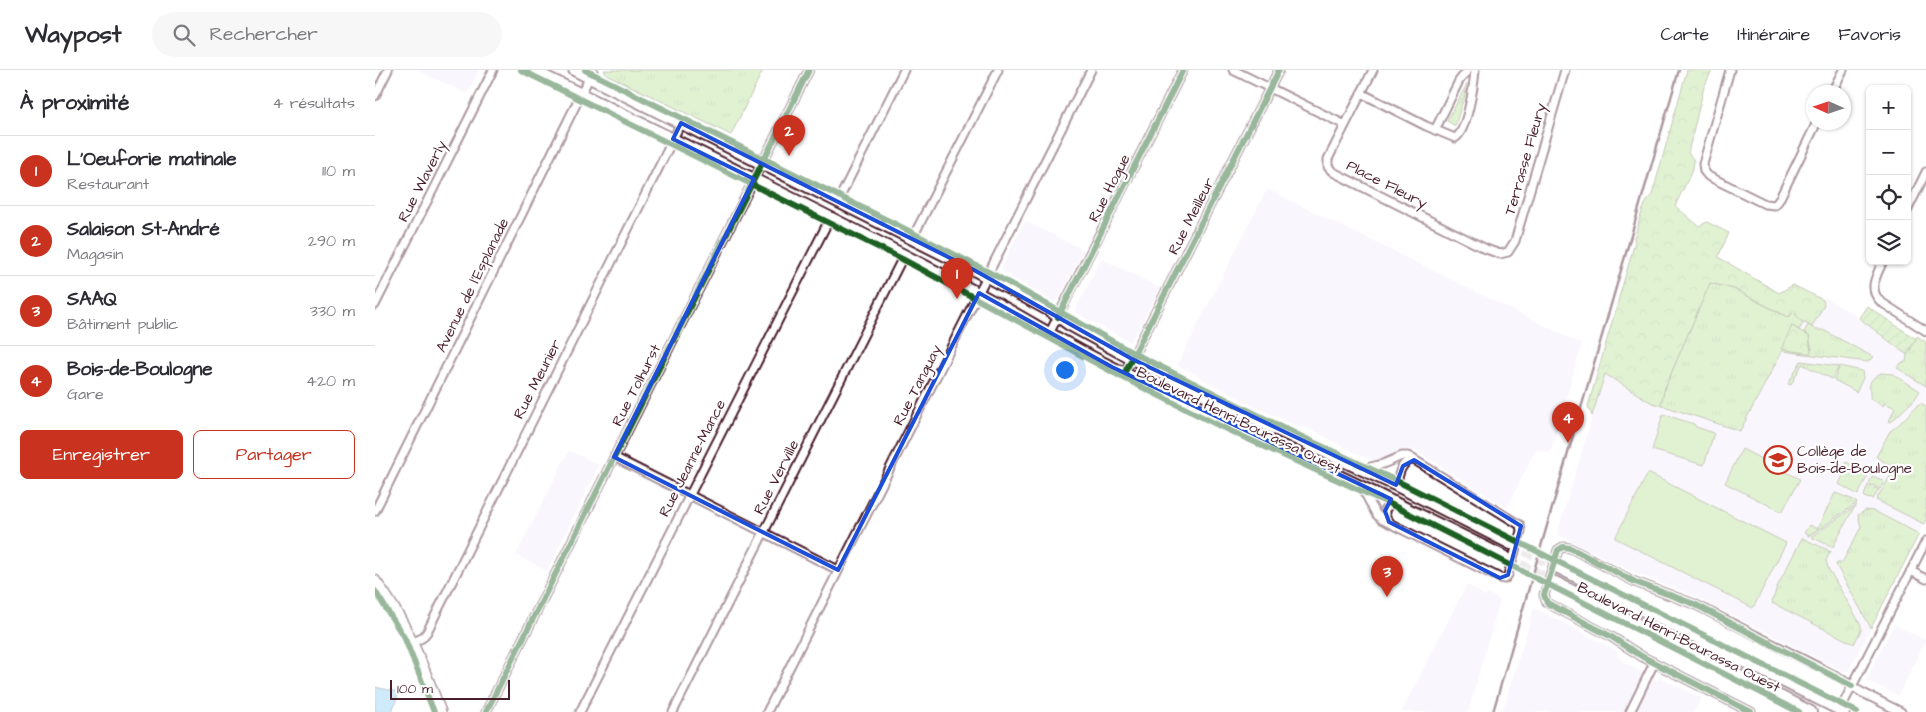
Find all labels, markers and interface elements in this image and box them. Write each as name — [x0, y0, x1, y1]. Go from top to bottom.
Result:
search box — [152, 12, 502, 57]
text: Waypost — [25, 18, 122, 52]
icon: search — [170, 21, 198, 49]
text: Rechercher — [210, 21, 318, 48]
text: Carte — [1660, 22, 1709, 47]
text: Itinéraire — [1737, 22, 1810, 47]
text: Favoris — [1838, 22, 1901, 47]
north arrow — [1806, 85, 1851, 130]
map controls — [1866, 85, 1911, 265]
button: + — [1866, 85, 1911, 130]
text: À proximité — [20, 88, 129, 117]
text: 4 résultats — [272, 92, 355, 114]
street label: Terrasse Fleury — [1499, 101, 1552, 218]
pin: 2 — [773, 115, 805, 156]
button: − — [1866, 130, 1911, 175]
street label: Rue Waverly — [393, 137, 453, 226]
text: L'Oeuforie matinale — [67, 146, 237, 173]
street label: Rue Hogue — [1083, 151, 1136, 226]
street label: Place Fleury — [1342, 155, 1431, 215]
text: 1 — [35, 160, 37, 182]
text: 110 m — [322, 160, 355, 182]
text: Restaurant — [67, 173, 149, 195]
street label: Rue Meilleur — [1163, 174, 1220, 258]
button: locate — [1866, 175, 1911, 220]
street label: Avenue de l'Esplanade — [431, 215, 514, 356]
text: Salaison St-André — [67, 216, 220, 243]
button: layers — [1866, 220, 1911, 265]
text: 2 — [31, 230, 41, 252]
text: 290 m — [308, 230, 355, 252]
text: Magasin — [67, 243, 123, 265]
pin: 1 — [941, 258, 973, 299]
text: SAAQ — [67, 286, 117, 313]
text: 3 — [32, 300, 40, 322]
text: 330 m — [310, 300, 355, 322]
text: Bâtiment public — [67, 313, 178, 335]
street label: Rue Meunier — [508, 336, 566, 423]
street label: Rue Tolhurst — [607, 341, 666, 430]
street label: Rue Tanguay — [888, 341, 948, 430]
text: Bois-de-Boulogne — [67, 356, 213, 383]
your location — [1052, 357, 1078, 383]
street label: Boulevard Henri-Bourassa Ouest — [1133, 362, 1345, 479]
text: 4 — [31, 370, 41, 392]
text: 420 m — [306, 370, 355, 392]
text: Gare — [67, 383, 104, 405]
street label: Rue Jeanne-Mance — [654, 396, 731, 520]
pin: 4 — [1552, 402, 1584, 443]
button: Enregistrer — [20, 430, 183, 479]
button: Partager — [193, 430, 355, 479]
street label: Rue Verville — [749, 436, 804, 518]
place label: Collège de Bois-de-Boulogne — [1797, 441, 1912, 480]
school or university icon: Collège de Bois-de-Boulogne — [1763, 445, 1793, 475]
pin: 3 — [1371, 556, 1403, 597]
street label: Boulevard Henri-Bourassa Ouest — [1574, 577, 1784, 698]
scale bar — [390, 677, 510, 700]
text: 100 m — [397, 679, 433, 699]

